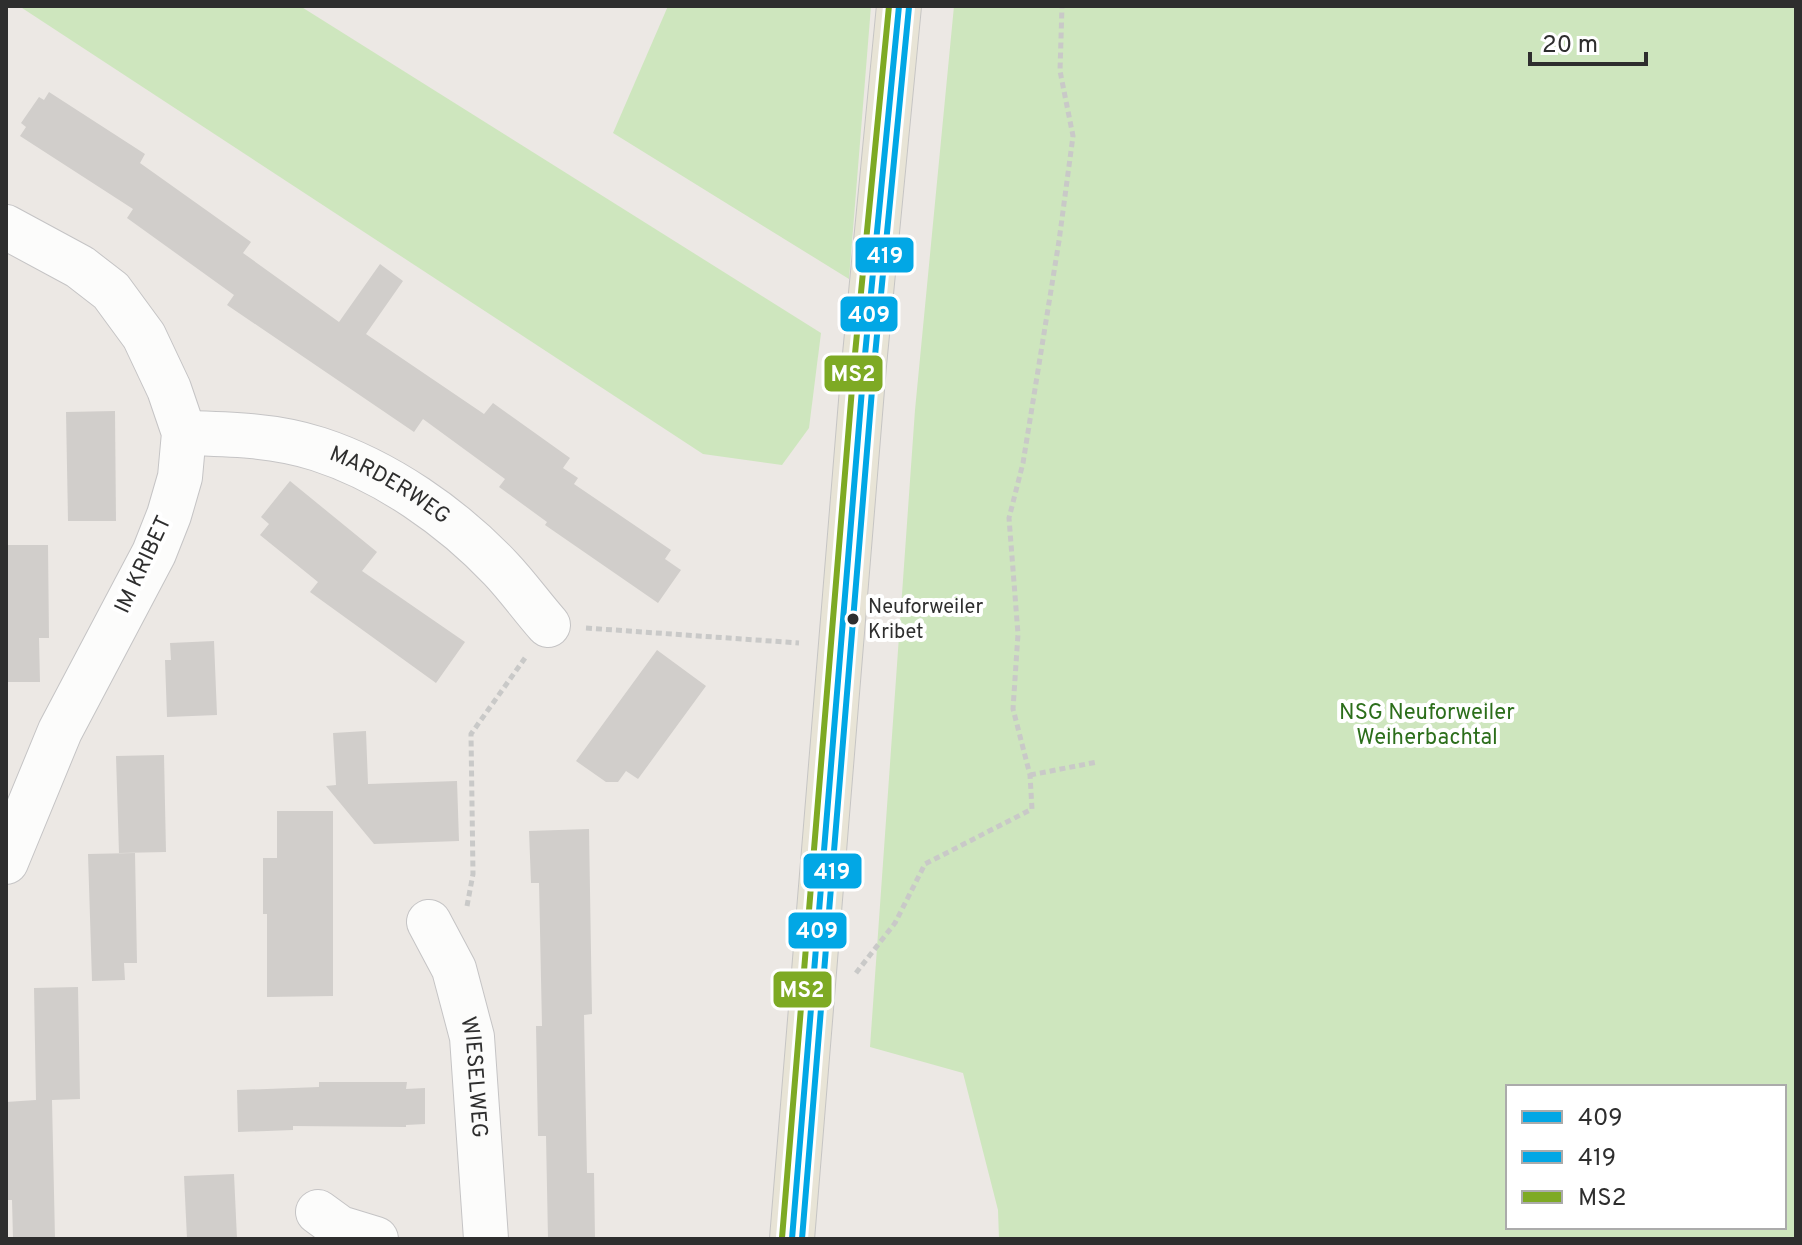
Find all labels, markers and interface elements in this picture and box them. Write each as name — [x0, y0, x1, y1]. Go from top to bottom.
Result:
scale bar — [1530, 16, 1646, 66]
text: 20 m — [1542, 31, 1598, 61]
line badge: 419 — [854, 236, 915, 274]
text: 419 — [867, 244, 903, 271]
line badge: 409 — [839, 295, 899, 333]
text: 409 — [848, 303, 890, 330]
line badge: MS2 — [823, 354, 884, 393]
text: MS2 — [831, 362, 875, 389]
street label: MARDERWEG — [326, 441, 455, 530]
street label: IM KRIBET — [110, 512, 178, 618]
place label: Neuforweiler Kribet — [868, 595, 983, 646]
marker: Neuforweiler Kribet — [845, 611, 861, 627]
park label: NSG Neuforweiler Weiherbachtal — [1339, 700, 1515, 752]
line badge: 419 — [802, 852, 863, 890]
text: 419 — [814, 860, 850, 887]
line badge: 409 — [787, 911, 848, 950]
text: 409 — [796, 919, 838, 946]
line badge: MS2 — [772, 970, 833, 1009]
text: MS2 — [780, 978, 824, 1005]
street label: WIESELWEG — [454, 1014, 492, 1139]
legend — [1506, 1085, 1786, 1229]
text: 409 — [1578, 1104, 1623, 1134]
text: 419 — [1578, 1144, 1616, 1174]
text: MS2 — [1578, 1184, 1626, 1214]

